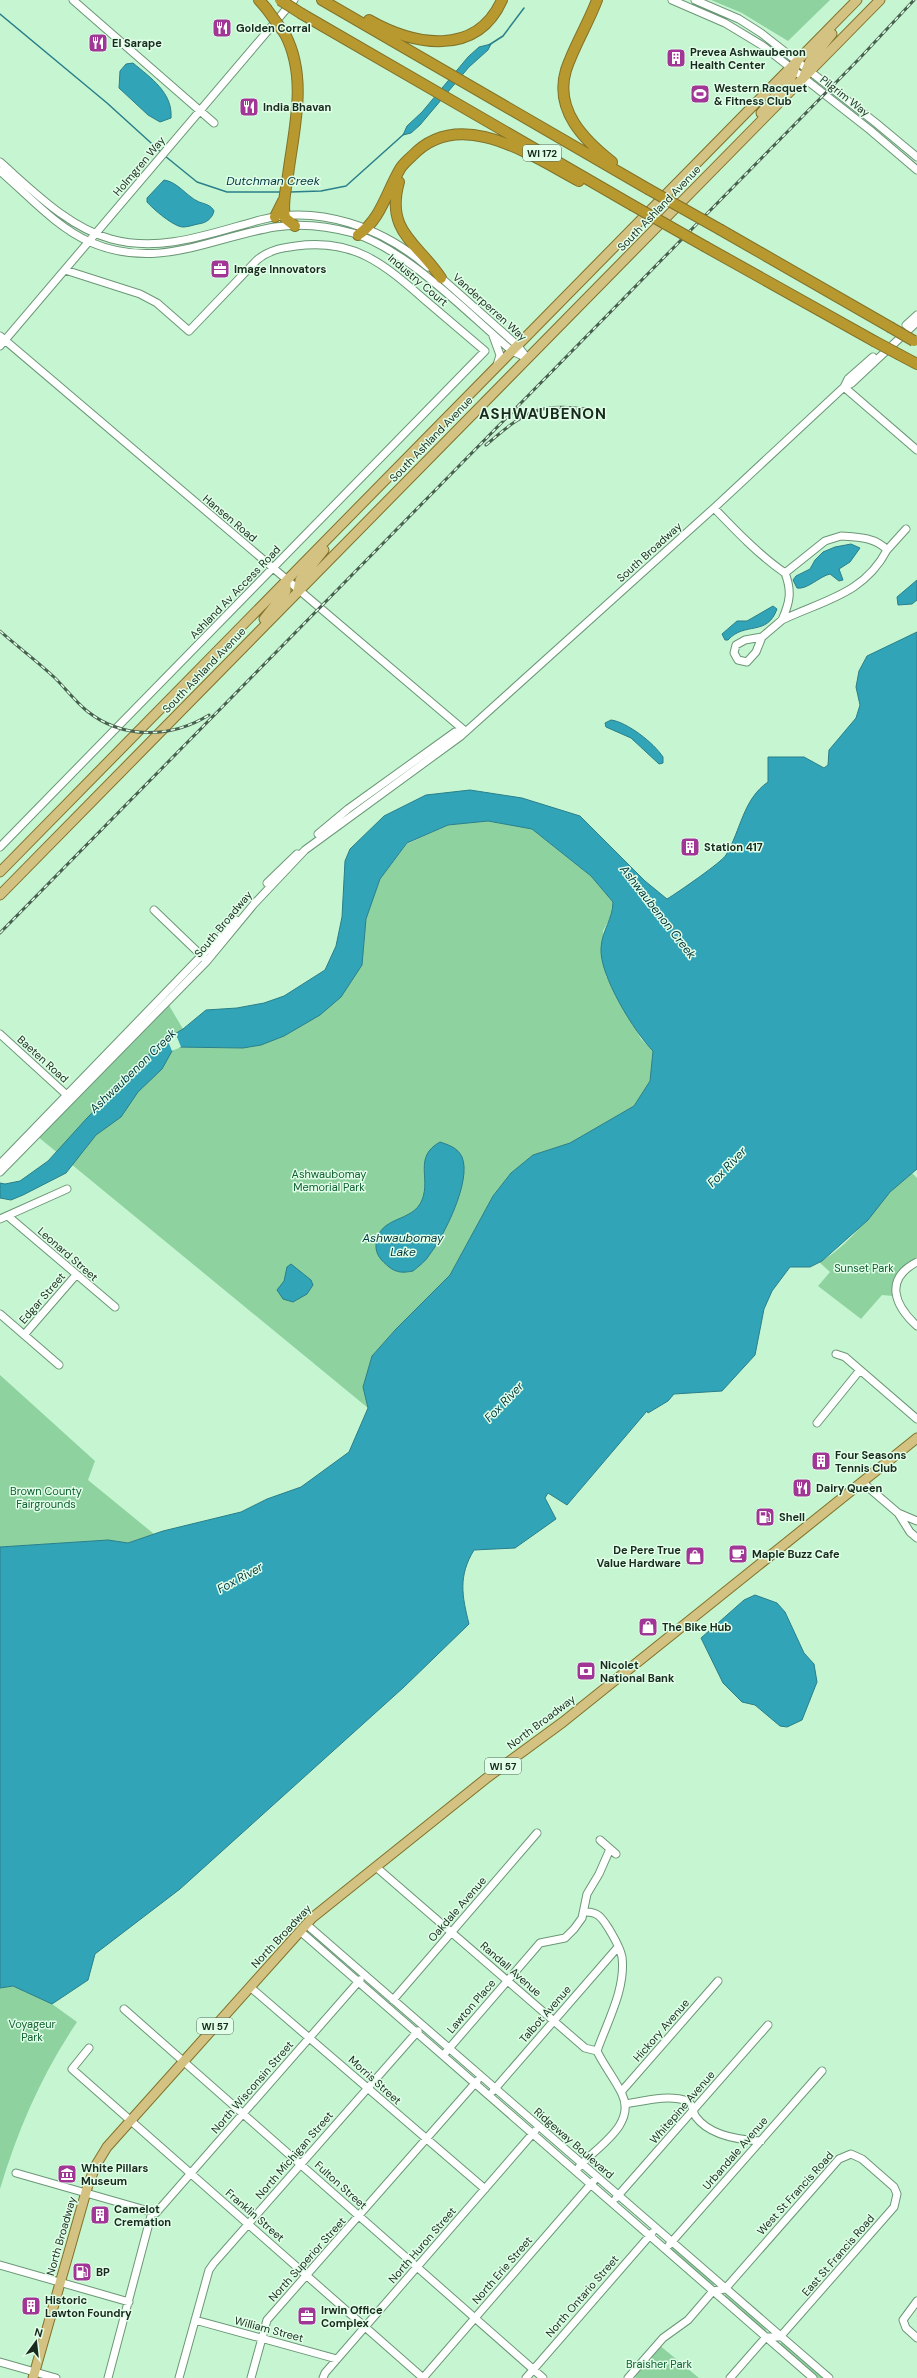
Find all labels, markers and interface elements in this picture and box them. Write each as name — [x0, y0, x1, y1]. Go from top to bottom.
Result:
restaurant icon: Golden Corral — [211, 17, 233, 39]
place label: Golden Corral — [236, 21, 311, 35]
restaurant icon: El Sarape — [87, 32, 109, 54]
place label: El Sarape — [112, 36, 162, 50]
place label: Prevea Ashwaubenon Health Center — [690, 45, 806, 72]
building icon: Prevea Ashwaubenon Health Center — [665, 47, 687, 69]
street label: Pilgrim Way — [817, 72, 873, 120]
place label: Western Racquet & Fitness Club — [714, 81, 807, 108]
sports icon: Western Racquet & Fitness Club — [689, 83, 711, 105]
restaurant icon: India Bhavan — [238, 96, 260, 118]
place label: India Bhavan — [263, 100, 331, 114]
street label: Holmgren Way — [110, 133, 168, 199]
road number: WI 172 — [523, 145, 561, 161]
street label: South Ashland Avenue — [614, 162, 704, 254]
water label: Dutchman Creek — [226, 173, 321, 189]
street label: Industry Court — [385, 251, 451, 309]
office icon: Image Innovators — [209, 258, 231, 280]
place label: Image Innovators — [234, 262, 326, 276]
street label: Vanderperren Way — [450, 270, 530, 344]
street label: South Ashland Avenue — [386, 393, 476, 485]
district label: ASHWAUBENON — [479, 404, 607, 424]
street label: Hansen Road — [200, 491, 260, 545]
street label: South Broadway — [614, 519, 684, 585]
street label: Ashland Av Access Road — [187, 542, 283, 642]
street label: South Ashland Avenue — [159, 624, 249, 716]
building icon: Station 417 — [679, 836, 701, 858]
place label: Station 417 — [704, 840, 763, 854]
water label: Ashwaubenon Creek — [616, 861, 700, 963]
street label: South Broadway — [191, 888, 255, 960]
water label: Ashwaubenon Creek — [85, 1025, 180, 1117]
street label: Baeten Road — [15, 1032, 72, 1086]
water label: Fox River — [704, 1143, 750, 1191]
park label: Ashwaubomay Memorial Park — [292, 1167, 366, 1194]
street label: Leonard Street — [35, 1224, 101, 1284]
water label: Ashwaubomay Lake — [361, 1230, 444, 1260]
park label: Sunset Park — [834, 1261, 894, 1275]
street label: Edgar Street — [16, 1269, 68, 1327]
water label: Fox River — [481, 1378, 527, 1426]
place label: Four Seasons Tennis Club — [835, 1448, 906, 1475]
building icon: Four Seasons Tennis Club — [810, 1450, 832, 1472]
restaurant icon: Dairy Queen — [791, 1477, 813, 1499]
place label: Dairy Queen — [816, 1481, 883, 1495]
park label: Brown County Fairgrounds — [10, 1484, 82, 1511]
fuel station icon: Shell — [754, 1506, 776, 1528]
place label: Shell — [779, 1510, 805, 1524]
place label: De Pere True Value Hardware — [596, 1543, 681, 1570]
cafe icon: Maple Buzz Cafe — [727, 1543, 749, 1565]
shop icon: De Pere True Value Hardware — [684, 1545, 706, 1567]
place label: Maple Buzz Cafe — [752, 1547, 840, 1561]
water label: Fox River — [214, 1559, 266, 1597]
shop icon: The Bike Hub — [637, 1616, 659, 1638]
place label: The Bike Hub — [662, 1620, 732, 1634]
place label: Nicolet National Bank — [600, 1658, 675, 1685]
bank icon: Nicolet National Bank — [575, 1660, 597, 1682]
street label: North Broadway — [504, 1692, 578, 1752]
road number: WI 57 — [485, 1758, 521, 1774]
street label: Oakdale Avenue — [425, 1874, 489, 1944]
street label: North Broadway — [248, 1901, 314, 1971]
street label: Randall Avenue — [477, 1939, 545, 1999]
street label: Lawton Place — [444, 1976, 498, 2036]
street label: Talbot Avenue — [516, 1982, 574, 2046]
street label: Hickory Avenue — [630, 1996, 692, 2064]
park label: Voyageur Park — [8, 2017, 56, 2044]
road number: WI 57 — [197, 2018, 233, 2034]
street label: North Wisconsin Street — [208, 2038, 296, 2136]
street label: Morris Street — [346, 2053, 404, 2107]
street label: Whitepine Avenue — [646, 2068, 718, 2146]
street label: Ridgeway Boulevard — [531, 2104, 617, 2182]
street label: North Michigan Street — [252, 2108, 336, 2202]
street label: Urbandale Avenue — [699, 2114, 771, 2192]
street label: West St Francis Road — [754, 2148, 836, 2238]
street label: Fulton Street — [312, 2158, 370, 2212]
place label: White Pillars Museum — [81, 2161, 148, 2188]
museum icon: White Pillars Museum — [56, 2163, 78, 2185]
street label: Franklin Street — [223, 2186, 287, 2244]
street label: North Broadway — [43, 2195, 79, 2277]
place label: Camelot Cremation — [114, 2202, 171, 2229]
building icon: Camelot Cremation — [89, 2204, 111, 2226]
street label: North Huron Street — [385, 2204, 459, 2286]
street label: East St Francis Road — [799, 2211, 877, 2299]
street label: North Superior Street — [265, 2214, 349, 2304]
street label: North Erie Street — [469, 2233, 535, 2307]
street label: North Ontario Street — [543, 2252, 621, 2340]
fuel station icon: BP — [71, 2261, 93, 2283]
place label: BP — [96, 2265, 110, 2279]
place label: Historic Lawton Foundry — [45, 2293, 132, 2320]
building icon: Historic Lawton Foundry — [20, 2295, 42, 2317]
place label: Irwin Office Complex — [321, 2303, 383, 2330]
office icon: Irwin Office Complex — [296, 2305, 318, 2327]
street label: William Street — [233, 2313, 305, 2345]
north arrow — [16, 2322, 56, 2362]
text: N — [33, 2325, 44, 2340]
park label: Braisher Park — [626, 2357, 693, 2371]

